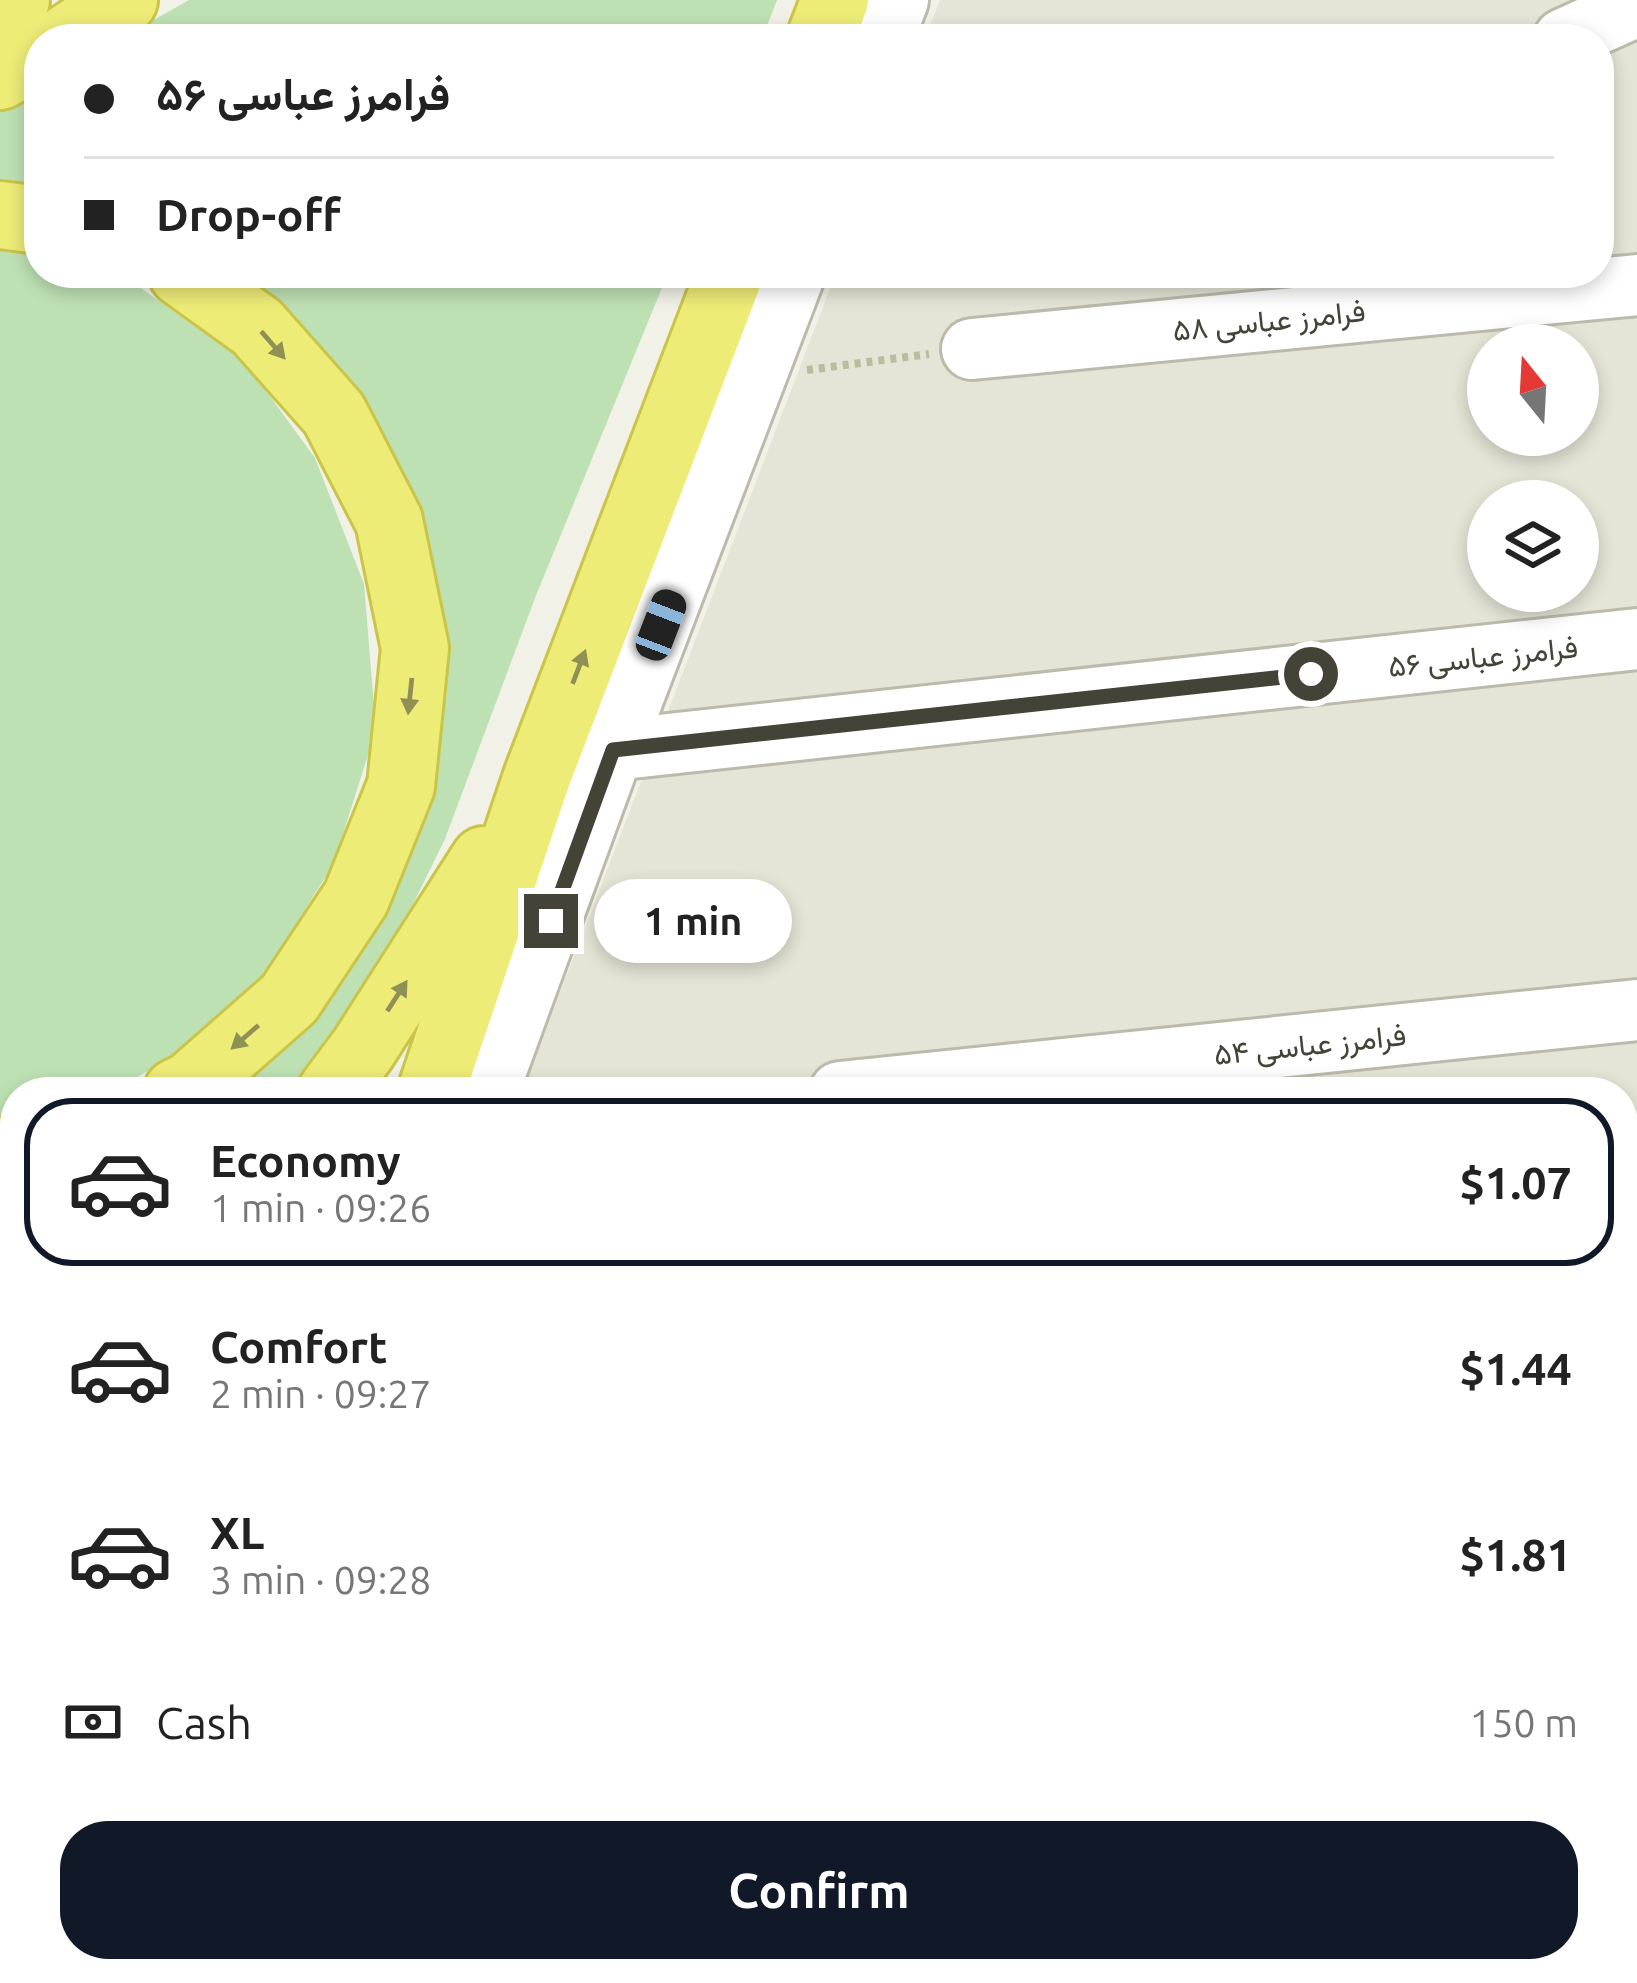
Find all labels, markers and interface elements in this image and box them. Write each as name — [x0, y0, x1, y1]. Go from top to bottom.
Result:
text: فرامرز عباسی ۵۶ — [156, 68, 450, 119]
text: Drop-off — [156, 189, 341, 240]
street label: فرامرز عباسی ۵۸ — [1171, 293, 1367, 349]
north arrow — [1467, 324, 1599, 456]
map controls — [1467, 324, 1599, 612]
one-way arrow — [259, 330, 286, 360]
button: layers — [1467, 480, 1599, 612]
car — [631, 585, 691, 665]
street label: فرامرز عباسی ۵۶ — [1386, 629, 1580, 685]
route start — [1284, 647, 1338, 701]
one-way arrow — [570, 649, 589, 685]
one-way arrow — [400, 678, 419, 715]
callout: 1 min — [593, 879, 791, 963]
route end — [524, 894, 578, 948]
text: 1 min — [644, 899, 742, 942]
one-way arrow — [385, 979, 407, 1012]
street label: فرامرز عباسی ۵۴ — [1212, 1017, 1408, 1073]
one-way arrow — [231, 1023, 260, 1050]
icon: car — [66, 1128, 174, 1236]
text: Economy — [210, 1135, 401, 1186]
text: $1.07 — [1459, 1157, 1572, 1208]
text: 1 min · 09:26 — [210, 1186, 431, 1229]
icon: car — [66, 1314, 174, 1422]
text: Comfort — [210, 1321, 387, 1372]
text: $1.44 — [1459, 1343, 1572, 1394]
text: 2 min · 09:27 — [210, 1372, 431, 1415]
icon: car — [66, 1500, 174, 1608]
text: XL — [210, 1507, 264, 1558]
text: $1.81 — [1459, 1529, 1572, 1580]
text: 3 min · 09:28 — [210, 1558, 431, 1601]
icon: cash — [60, 1689, 126, 1755]
text: Cash — [156, 1697, 252, 1748]
text: 150 m — [1469, 1701, 1578, 1744]
button: Confirm — [60, 1821, 1578, 1959]

